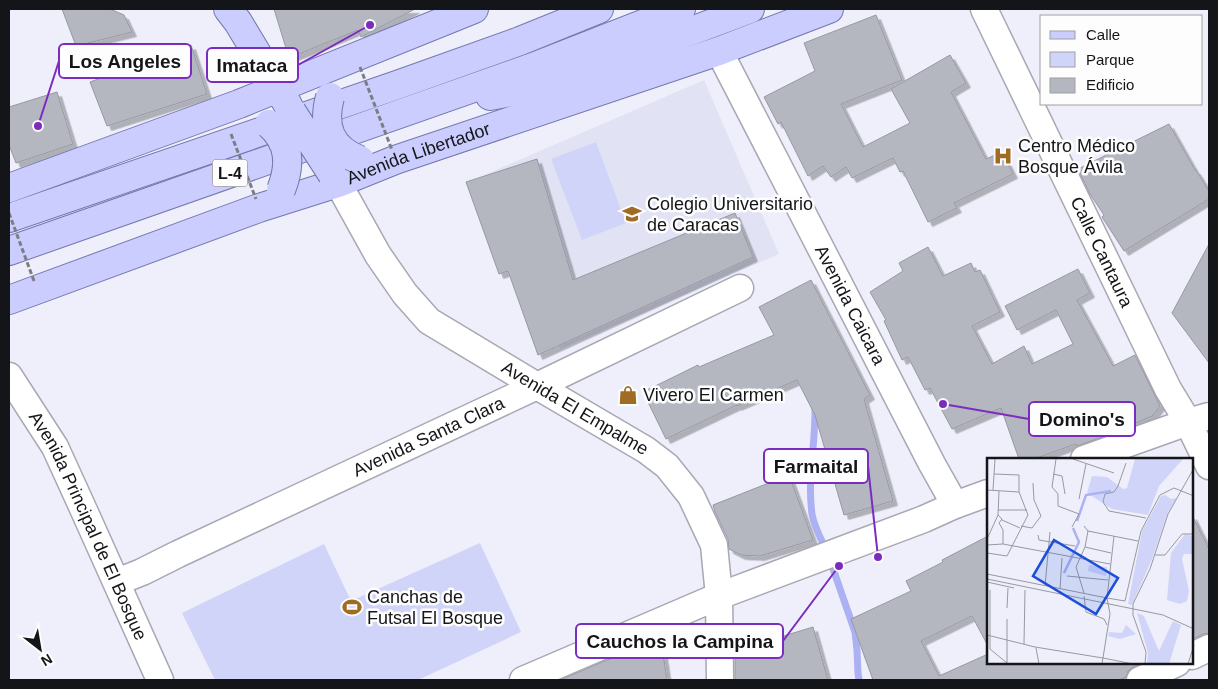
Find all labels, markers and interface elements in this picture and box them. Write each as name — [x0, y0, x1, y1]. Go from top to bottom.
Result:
legend — [1040, 15, 1203, 105]
text: Calle — [1086, 26, 1120, 43]
callout: Los Angeles — [59, 44, 191, 78]
callout: Imataca — [207, 48, 298, 82]
text: Los Angeles — [69, 51, 181, 72]
text: Parque — [1086, 51, 1134, 68]
text: Imataca — [217, 55, 288, 76]
text: Edificio — [1086, 76, 1134, 93]
street label: Avenida Libertador — [344, 119, 493, 188]
place label: Centro Médico Bosque Ávila — [1018, 136, 1135, 177]
hospital icon: Centro Médico Bosque Ávila — [992, 145, 1014, 167]
road number: L-4 — [212, 160, 248, 187]
place label: Colegio Universitario de Caracas — [647, 194, 813, 235]
street label: Calle Cantaura — [1066, 194, 1137, 311]
school or university icon: Colegio Universitario de Caracas — [621, 203, 643, 225]
street label: Avenida Caicara — [811, 242, 890, 369]
street label: Avenida El Empalme — [498, 357, 652, 459]
shop icon: Vivero El Carmen — [617, 384, 639, 406]
place label: Vivero El Carmen — [643, 385, 784, 405]
street label: Avenida Santa Clara — [350, 392, 509, 481]
callout: Domino's — [1029, 402, 1135, 436]
street label: Avenida Principal de El Bosque — [25, 408, 151, 643]
text: Domino's — [1039, 409, 1125, 430]
callout: Farmaital — [764, 449, 868, 483]
text: Farmaital — [774, 456, 858, 477]
inset map — [987, 458, 1193, 664]
place label: Canchas de Futsal El Bosque — [367, 587, 503, 628]
sports icon: Canchas de Futsal El Bosque — [341, 596, 363, 618]
north arrow — [15, 624, 65, 674]
callout: Cauchos la Campina — [576, 624, 783, 658]
text: Cauchos la Campina — [587, 631, 774, 652]
text: N — [38, 651, 55, 670]

